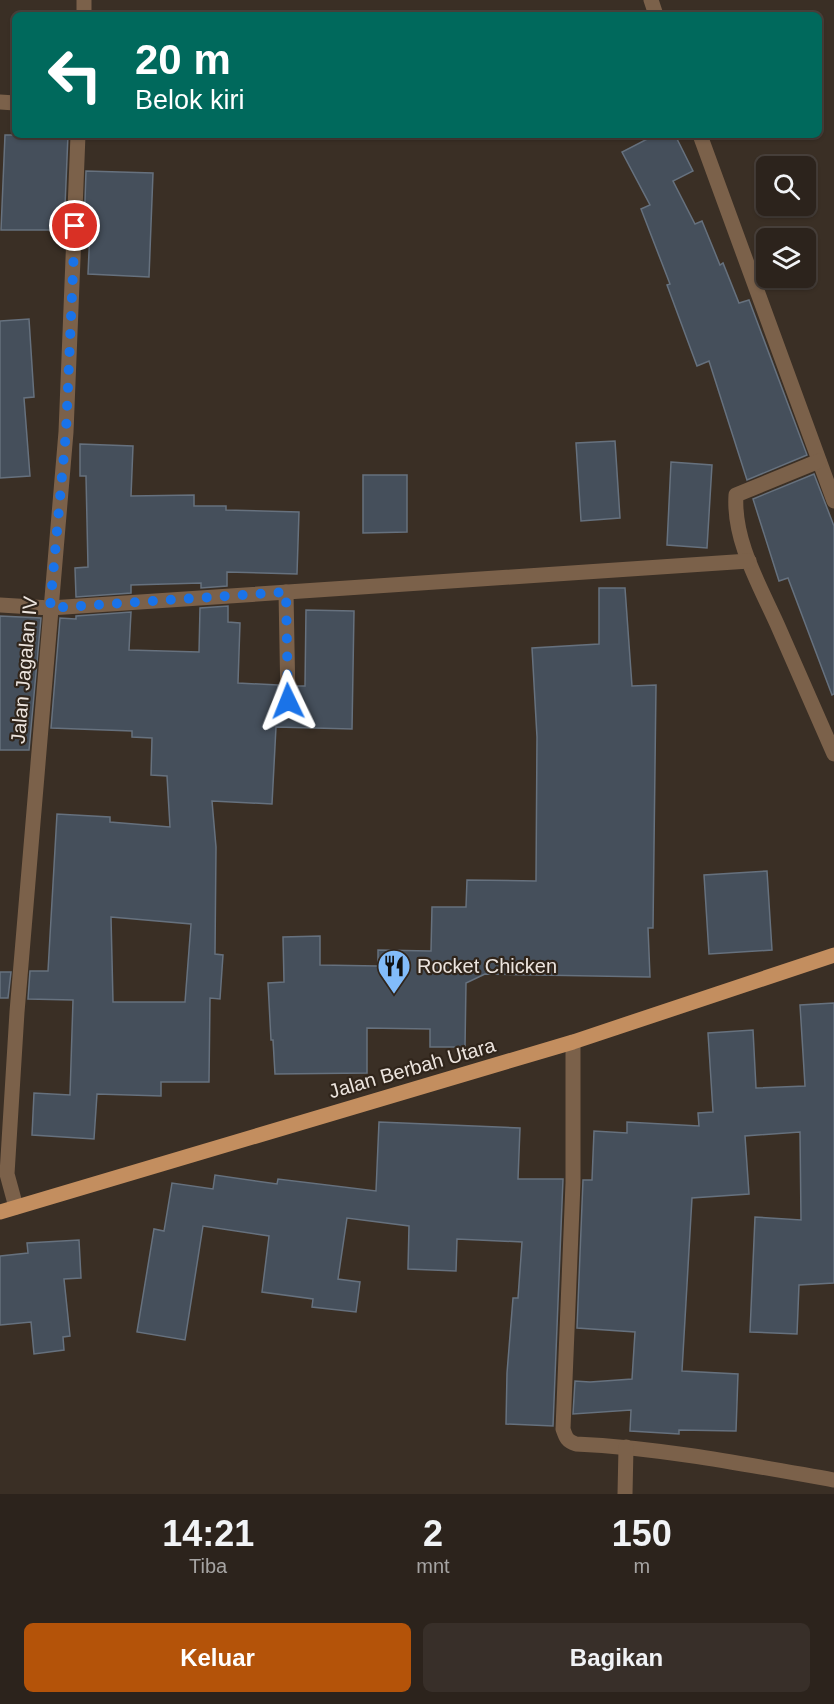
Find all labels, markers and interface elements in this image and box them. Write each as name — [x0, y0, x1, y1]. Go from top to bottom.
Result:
icon: left — [36, 36, 114, 114]
text: 20 m — [135, 36, 231, 83]
text: Belok kiri — [135, 85, 245, 115]
map controls — [756, 156, 816, 288]
button: search — [756, 156, 816, 216]
pin — [49, 200, 100, 251]
icon: arrive — [58, 209, 91, 242]
button: layers — [756, 228, 816, 288]
street label: Jalan Jagalan IV — [7, 595, 41, 745]
position arrow — [256, 669, 320, 733]
restaurant icon: Rocket Chicken — [376, 948, 412, 995]
place label: Rocket Chicken — [417, 955, 557, 977]
street label: Jalan Berbah Utara — [326, 1033, 499, 1102]
text: 14:21 — [162, 1513, 254, 1554]
text: 2 — [423, 1513, 443, 1554]
text: 150 — [612, 1513, 672, 1554]
text: Tiba — [189, 1555, 227, 1577]
text: mnt — [416, 1555, 450, 1577]
text: m — [634, 1555, 650, 1577]
button: Keluar — [24, 1623, 411, 1692]
button: Bagikan — [423, 1623, 810, 1692]

